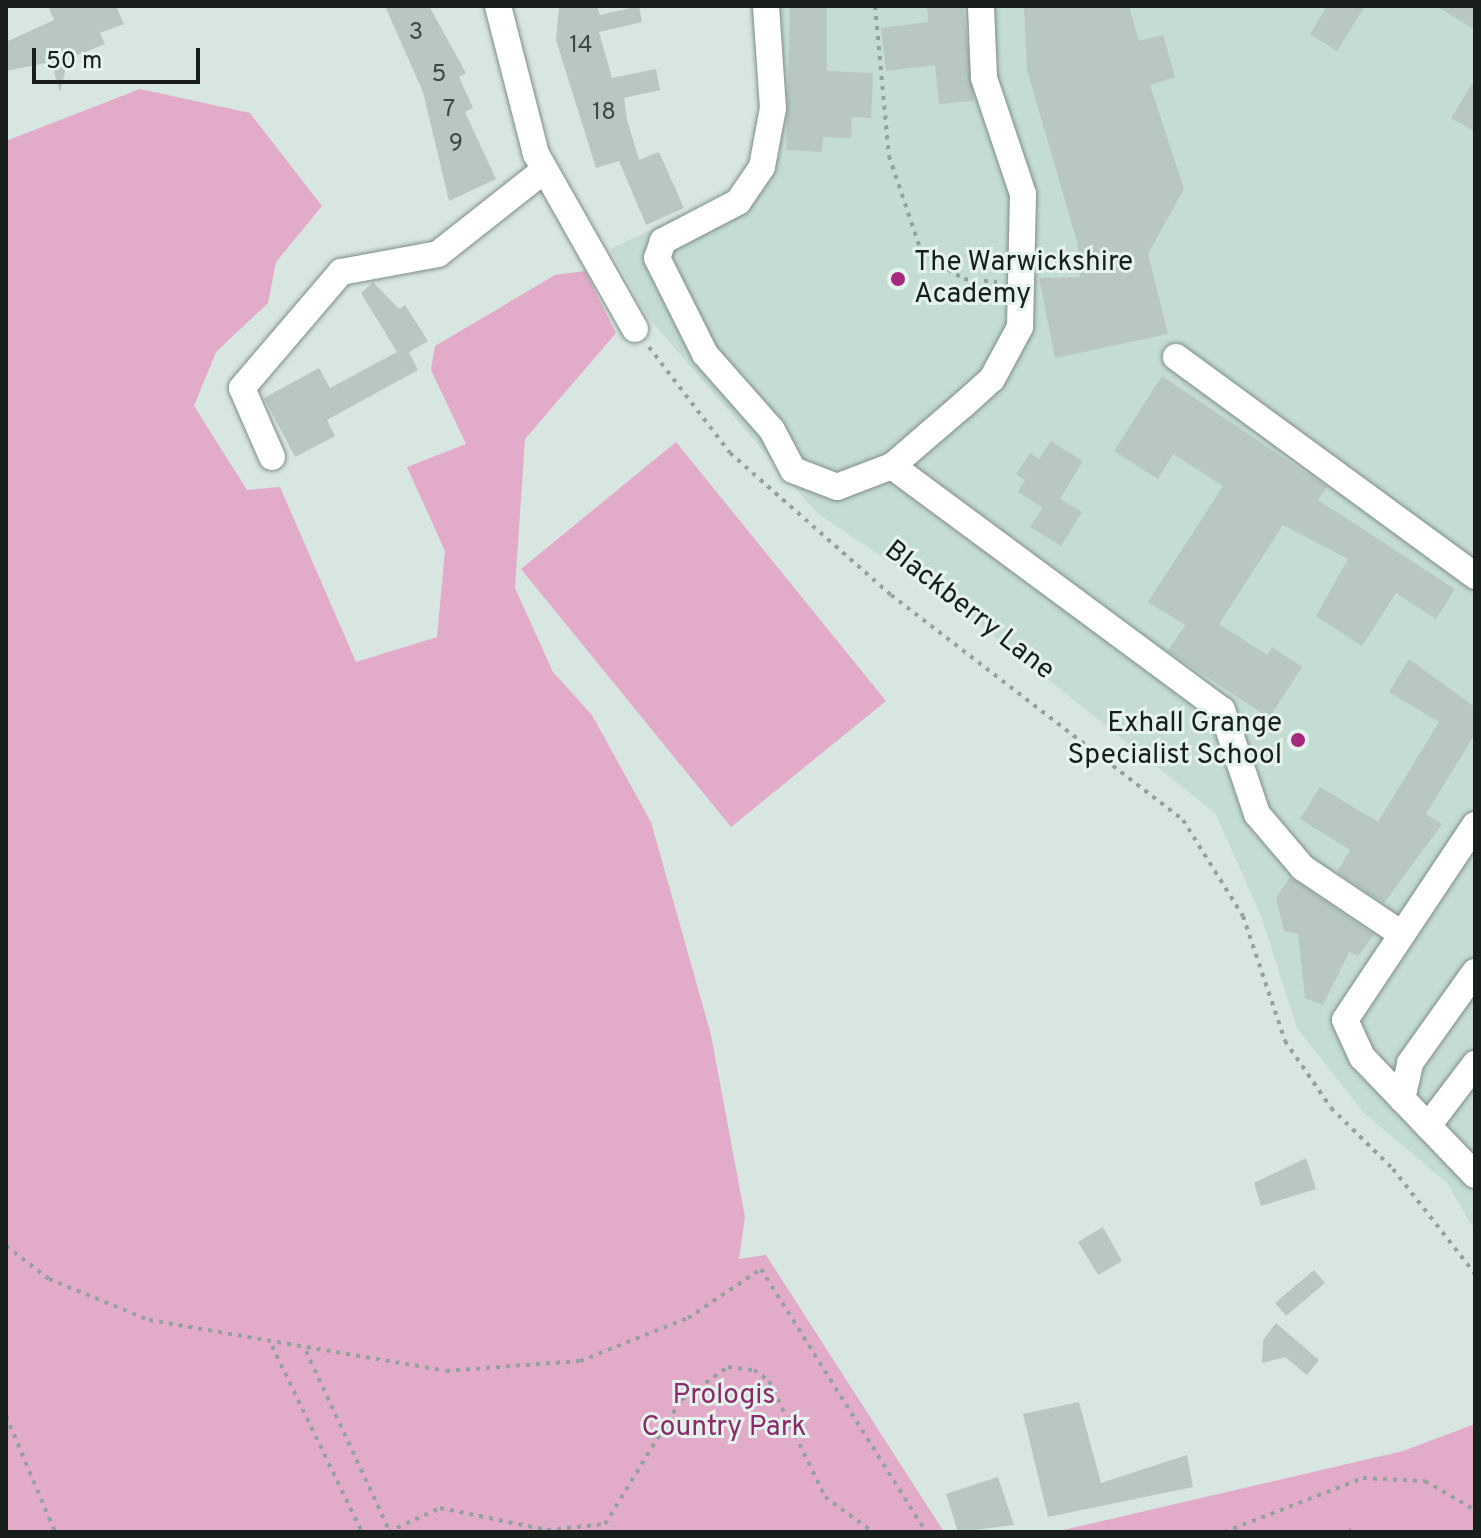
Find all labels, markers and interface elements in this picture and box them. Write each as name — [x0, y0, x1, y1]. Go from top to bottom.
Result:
house number: 3 — [409, 20, 423, 48]
scale bar — [36, 32, 204, 82]
house number: 14 — [569, 33, 593, 61]
text: 50 m — [46, 47, 102, 77]
house number: 5 — [432, 62, 446, 90]
house number: 7 — [443, 97, 455, 125]
house number: 18 — [592, 100, 616, 128]
house number: 9 — [449, 131, 463, 159]
place label: The Warwickshire Academy — [914, 246, 1134, 312]
marker: The Warwickshire Academy — [889, 270, 907, 288]
street label: Blackberry Lane — [877, 534, 1061, 688]
place label: Exhall Grange Specialist School — [1068, 707, 1282, 773]
marker: Exhall Grange Specialist School — [1289, 731, 1307, 749]
park label: Prologis Country Park — [642, 1379, 806, 1445]

